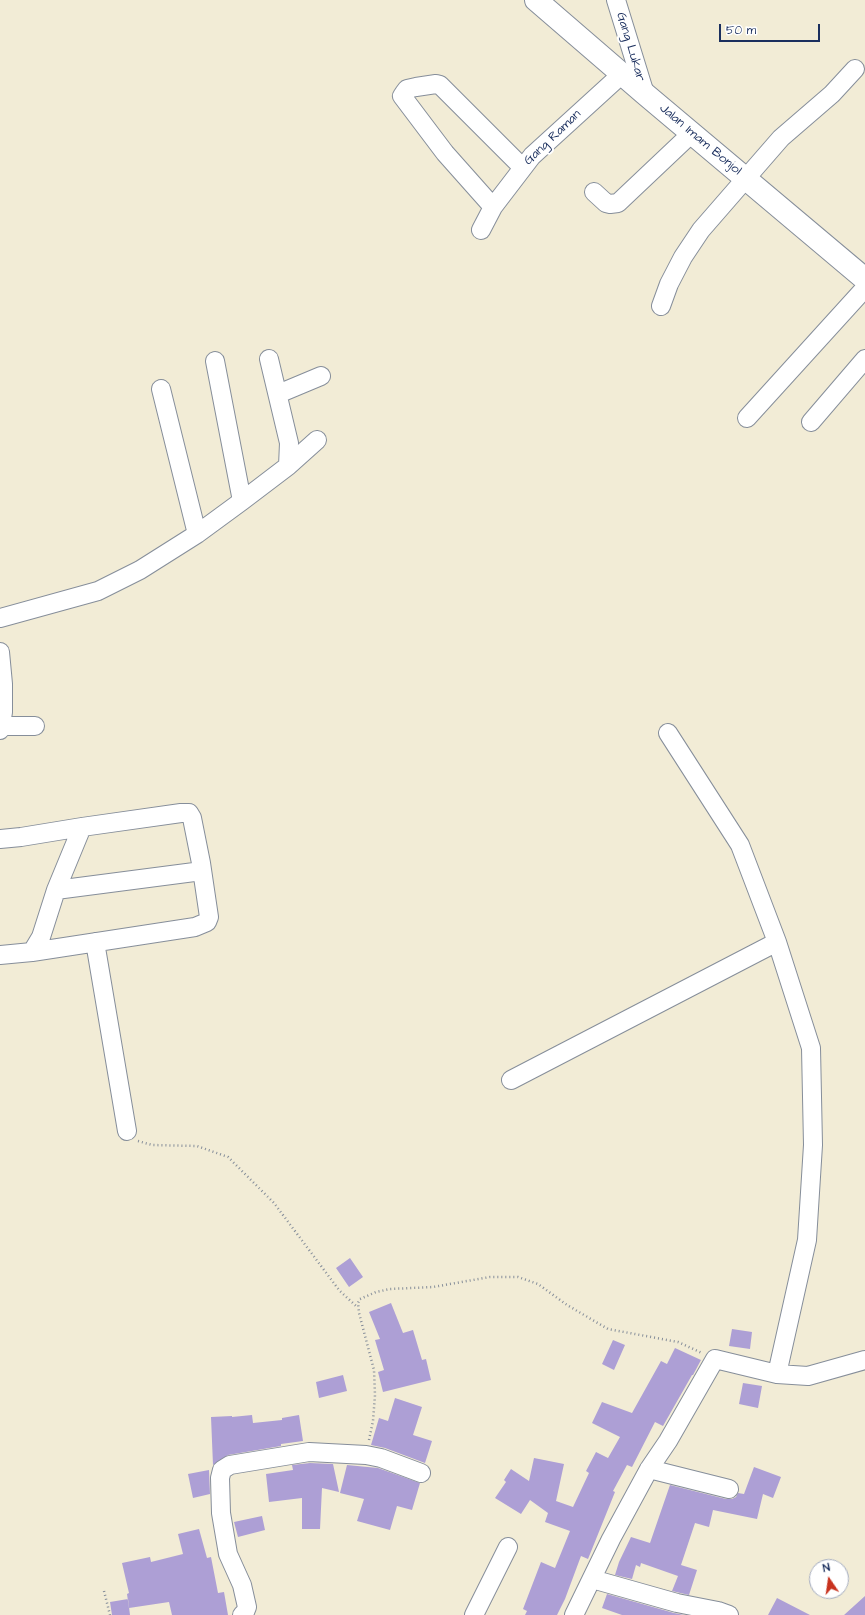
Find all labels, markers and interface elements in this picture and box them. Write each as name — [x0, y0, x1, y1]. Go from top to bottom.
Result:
street label: Gang Lukar — [612, 11, 648, 83]
scale bar — [721, 16, 822, 42]
text: 50 m — [726, 22, 756, 39]
street label: Jalan Imam Bonjol — [656, 101, 744, 179]
street label: Gang Raman — [521, 107, 585, 169]
north arrow — [809, 1559, 849, 1599]
text: N — [821, 1560, 831, 1576]

